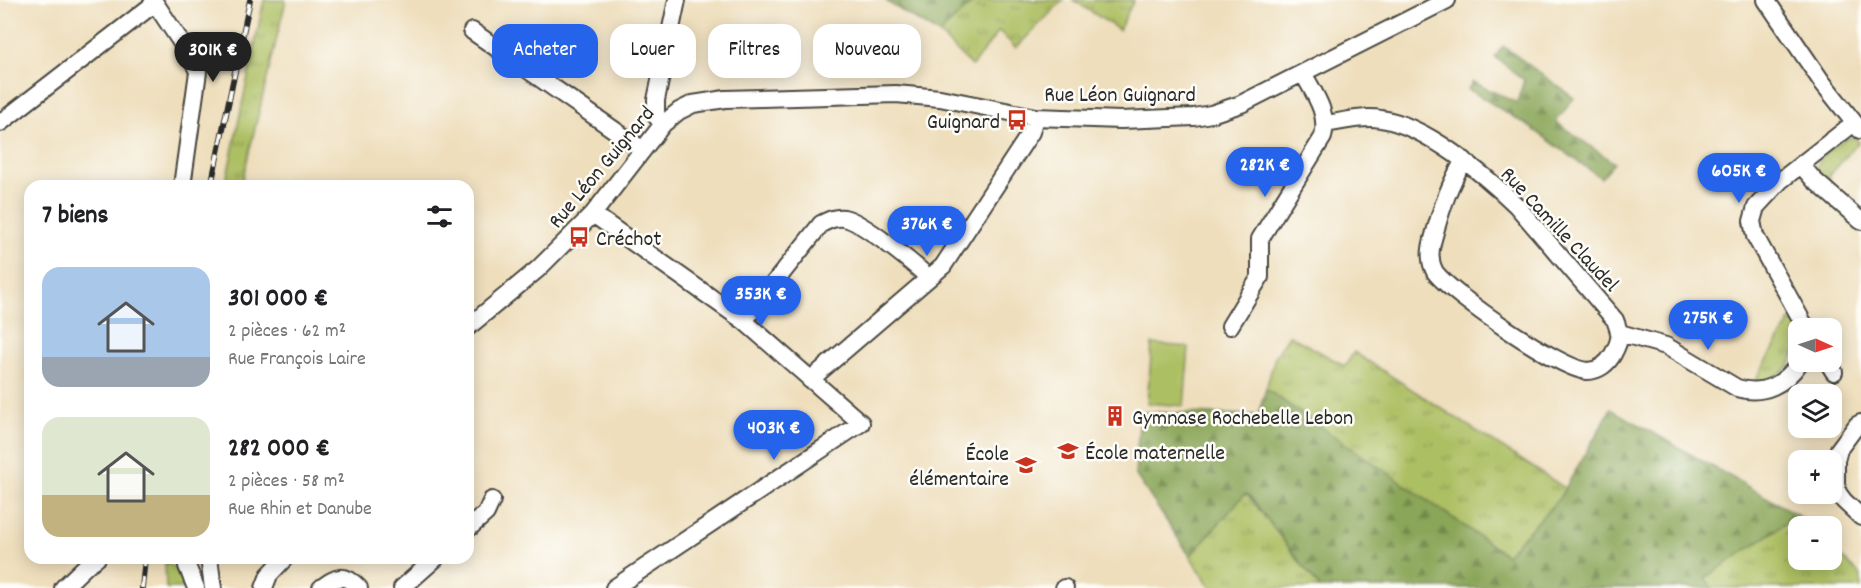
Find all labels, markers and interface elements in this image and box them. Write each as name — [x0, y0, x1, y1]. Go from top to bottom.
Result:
chip: Acheter — [492, 24, 598, 78]
chip: Louer — [610, 24, 696, 78]
chip: Filtres — [708, 24, 801, 78]
chip: Nouveau — [813, 24, 921, 78]
pin: 301K € — [164, 32, 262, 83]
text: 301K € — [188, 37, 238, 65]
street label: Rue Léon Guignard — [1044, 81, 1196, 112]
street label: Rue Léon Guignard — [542, 100, 663, 236]
place label: Guignard — [927, 108, 1000, 139]
bus stop icon: Guignard — [1005, 108, 1029, 132]
pin: 282K € — [1216, 147, 1314, 198]
text: 282K € — [1240, 152, 1290, 180]
pin: 605K € — [1690, 153, 1788, 204]
text: 605K € — [1712, 158, 1766, 186]
street label: Rue Camille Claudel — [1492, 161, 1625, 300]
text: 7 biens — [42, 198, 108, 235]
icon: filters — [423, 200, 456, 233]
pin: 376K € — [878, 206, 976, 257]
text: 376K € — [901, 211, 953, 239]
bus stop icon: Créchot — [567, 225, 591, 249]
place label: Créchot — [596, 225, 661, 256]
pin: 353K € — [712, 276, 810, 327]
text: 301 000 € — [228, 281, 328, 318]
text: 353K € — [735, 281, 787, 309]
icon: home — [90, 291, 162, 363]
pin: 275K € — [1659, 300, 1757, 351]
text: 275K € — [1683, 305, 1733, 333]
text: 2 pièces · 62 m² — [228, 318, 346, 346]
north arrow — [1788, 318, 1842, 372]
map controls — [1788, 318, 1842, 570]
text: Rue François Laire — [228, 346, 366, 374]
button: layers — [1788, 384, 1842, 438]
building icon: Gymnase Rochebelle Lebon — [1103, 404, 1127, 428]
place label: Gymnase Rochebelle Lebon — [1132, 404, 1353, 435]
pin: 403K € — [725, 410, 823, 461]
text: 403K € — [747, 415, 801, 443]
text: 282 000 € — [228, 431, 330, 468]
school or university icon: École maternelle — [1056, 439, 1080, 463]
place label: École maternelle — [1085, 439, 1225, 470]
place label: École élémentaire — [910, 440, 1009, 496]
icon: home — [90, 441, 162, 513]
button: + — [1788, 450, 1842, 504]
school or university icon: École élémentaire — [1014, 453, 1038, 477]
text: 2 pièces · 58 m² — [228, 468, 345, 496]
text: Rue Rhin et Danube — [228, 496, 372, 524]
button: − — [1788, 516, 1842, 570]

